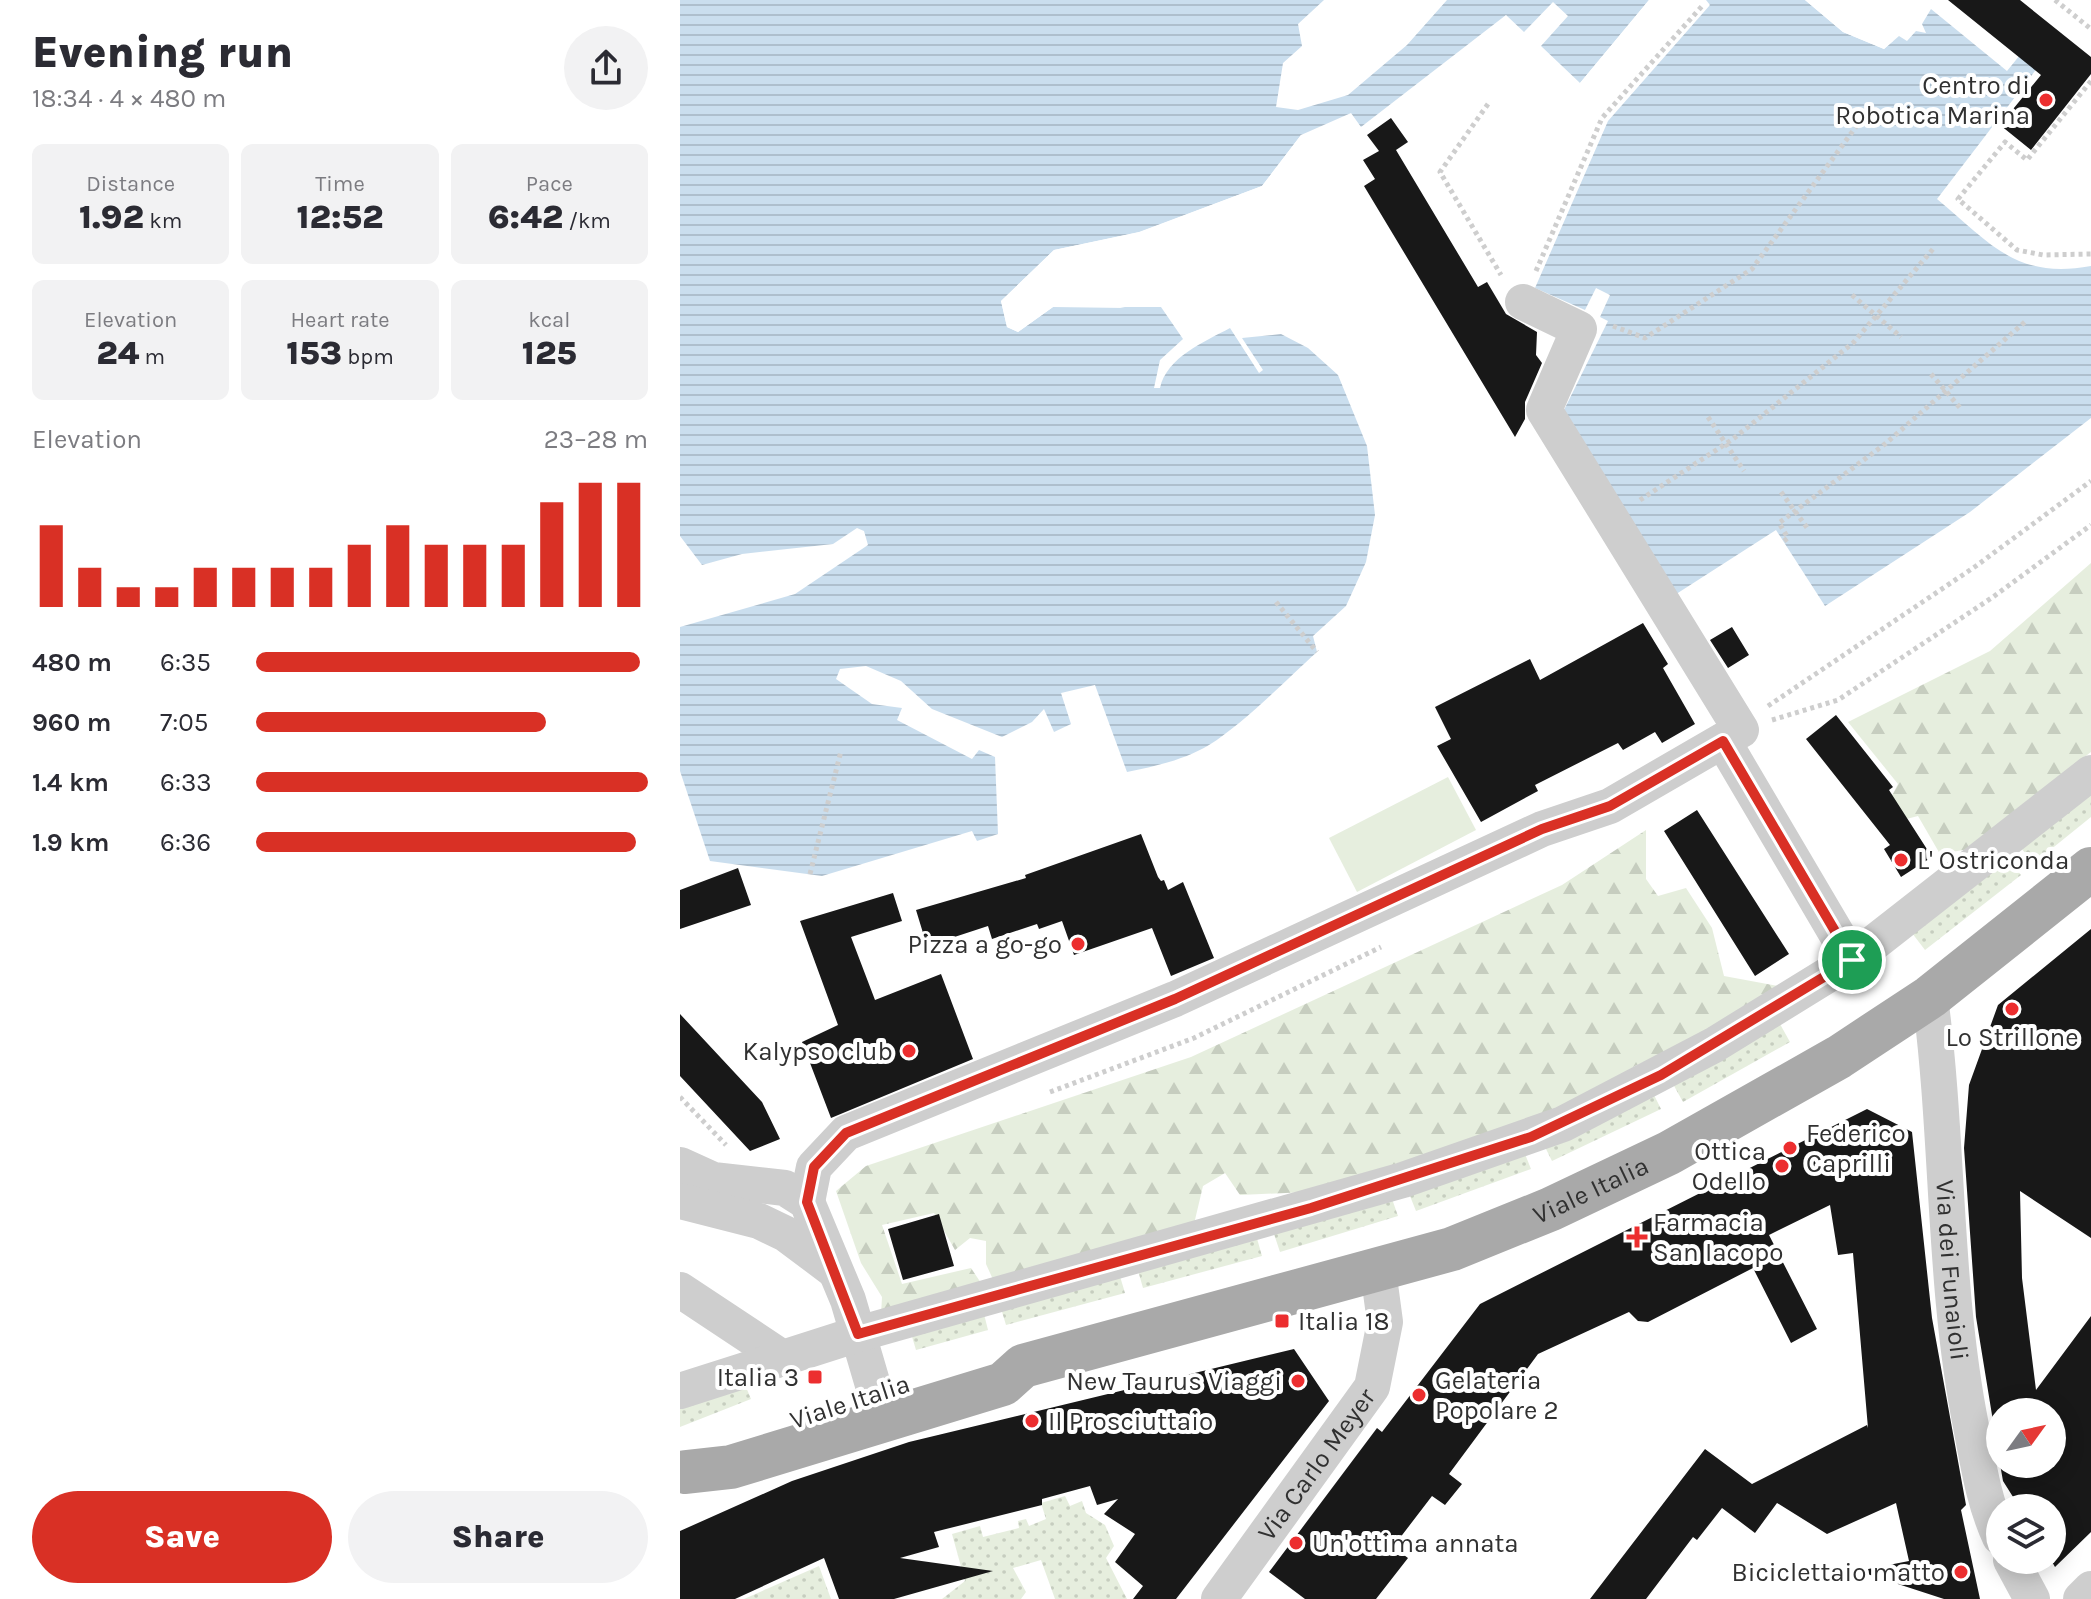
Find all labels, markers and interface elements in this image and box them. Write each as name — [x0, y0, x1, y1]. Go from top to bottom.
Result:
button: share — [564, 26, 648, 110]
text: Evening run — [32, 27, 293, 78]
place label: Centro di Robotica Marina — [1835, 70, 2030, 131]
text: 18:34 · 4 × 480 m — [32, 83, 226, 114]
marker: Centro di Robotica Marina — [2037, 91, 2055, 109]
text: Distance — [86, 171, 175, 197]
text: Time — [315, 171, 365, 197]
text: Pace — [526, 171, 573, 197]
text: 1.92 — [79, 197, 144, 237]
text: 12:52 — [296, 197, 384, 237]
text: 6:42 — [488, 197, 563, 237]
text: km — [144, 208, 182, 234]
text: /km — [563, 208, 611, 234]
text: Elevation — [84, 307, 177, 333]
text: Heart rate — [290, 307, 390, 333]
text: kcal — [528, 307, 570, 333]
text: 24 — [96, 333, 139, 373]
text: 153 — [286, 333, 342, 373]
text: 125 — [522, 333, 577, 373]
text: m — [139, 344, 165, 370]
text: bpm — [342, 344, 394, 370]
text: Elevation — [32, 424, 142, 455]
text: 23–28 m — [544, 424, 648, 455]
text: 480 m — [32, 647, 112, 678]
text: 6:35 — [160, 647, 211, 678]
text: 960 m — [32, 707, 111, 738]
text: 7:05 — [160, 707, 208, 738]
text: 1.4 km — [32, 767, 109, 798]
text: 6:33 — [160, 767, 212, 798]
text: 1.9 km — [32, 827, 109, 858]
text: 6:36 — [160, 827, 211, 858]
place label: L' Ostriconda — [1917, 845, 2069, 876]
marker: L' Ostriconda — [1892, 851, 1910, 869]
pin — [1818, 926, 1886, 994]
place label: Pizza a go-go — [907, 929, 1062, 960]
marker: Pizza a go-go — [1069, 935, 1087, 953]
icon: arrive — [1830, 938, 1874, 982]
marker: Lo Strillone — [2003, 1000, 2021, 1018]
place label: Lo Strillone — [1946, 1022, 2079, 1053]
place label: Kalypso club — [742, 1036, 893, 1067]
marker: Kalypso club — [900, 1042, 918, 1060]
place label: Federico Caprilli — [1806, 1118, 1906, 1179]
place label: Ottica Odello — [1692, 1136, 1766, 1197]
marker: Federico Caprilli — [1781, 1139, 1799, 1157]
street label: Viale Italia — [1528, 1149, 1654, 1230]
marker: Ottica Odello — [1773, 1157, 1791, 1175]
street label: Via dei Funaioli — [1930, 1179, 1976, 1362]
place label: Farmacia San Iacopo — [1653, 1207, 1784, 1268]
marker: Farmacia San Iacopo — [1628, 1228, 1646, 1246]
place label: Italia 18 — [1298, 1306, 1389, 1337]
marker: Italia 18 — [1273, 1312, 1291, 1330]
place label: Italia 3 — [717, 1362, 799, 1393]
place label: Gelateria Popolare 2 — [1435, 1365, 1559, 1426]
place label: New Taurus Viaggi — [1066, 1366, 1282, 1397]
street label: Viale Italia — [786, 1368, 914, 1436]
marker: Italia 3 — [806, 1368, 824, 1386]
marker: New Taurus Viaggi — [1289, 1372, 1307, 1390]
street label: Via Carlo Meyer — [1251, 1382, 1382, 1547]
marker: Gelateria Popolare 2 — [1410, 1386, 1428, 1404]
north arrow — [1986, 1398, 2066, 1478]
map controls — [1986, 1398, 2066, 1574]
place label: Il Prosciuttaio — [1048, 1406, 1213, 1437]
marker: Il Prosciuttaio — [1023, 1412, 1041, 1430]
button: Save — [32, 1491, 332, 1583]
button: Share — [348, 1491, 648, 1583]
button: layers — [1986, 1494, 2066, 1574]
place label: Un'ottima annata — [1312, 1528, 1519, 1559]
marker: Un'ottima annata — [1287, 1534, 1305, 1552]
place label: Biciclettaio matto — [1731, 1557, 1945, 1588]
marker: Biciclettaio matto — [1952, 1563, 1970, 1581]

